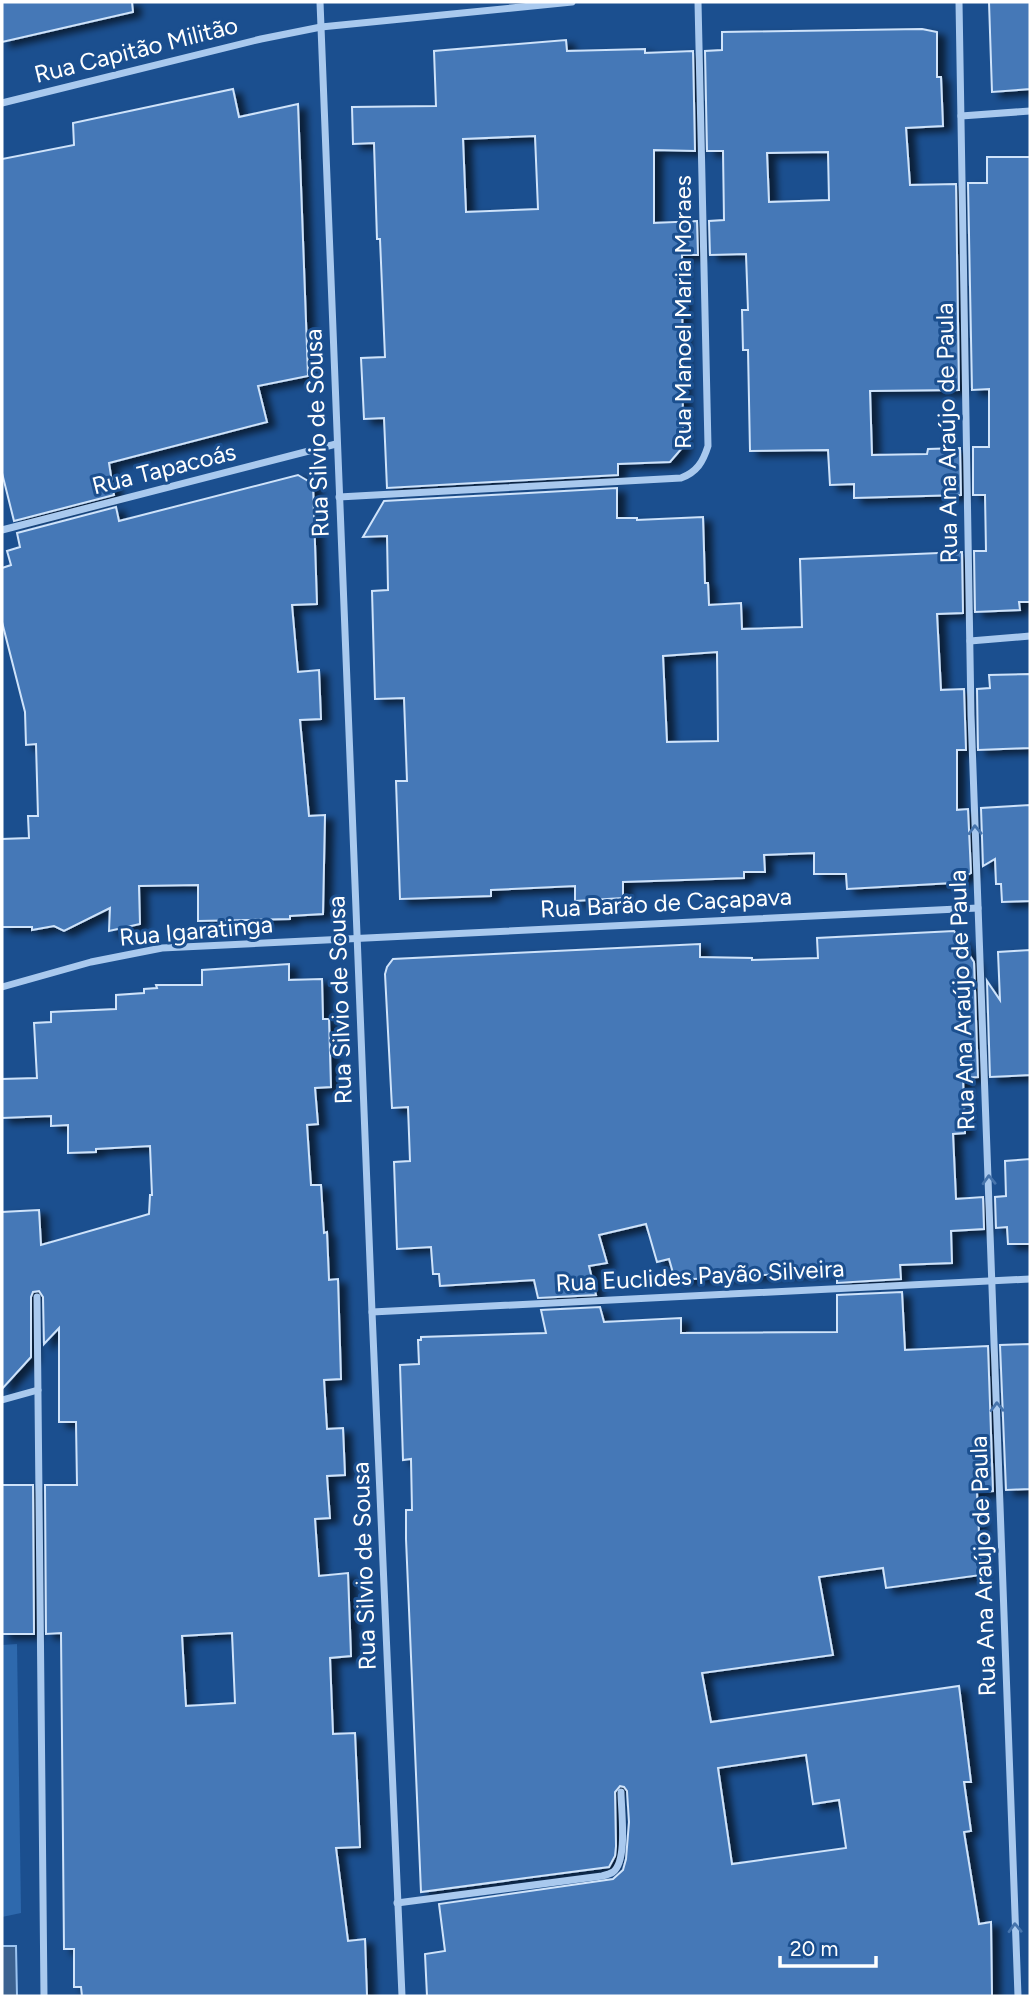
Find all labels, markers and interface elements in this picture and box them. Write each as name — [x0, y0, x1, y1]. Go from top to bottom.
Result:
street label: Rua Capitão Militão — [31, 10, 241, 89]
street label: Rua Manoel Maria Moraes — [668, 175, 697, 449]
street label: Rua Ana Araújo de Paula — [930, 302, 963, 564]
street label: Rua Silvio de Sousa — [298, 328, 335, 538]
street label: Rua Tapacoás — [89, 437, 239, 500]
one-way arrow — [967, 824, 983, 835]
street label: Rua Ana Araújo de Paula — [942, 869, 981, 1131]
street label: Rua Barão de Caçapava — [539, 881, 793, 924]
street label: Rua Silvio de Sousa — [321, 895, 358, 1105]
street label: Rua Igaratinga — [118, 909, 274, 952]
one-way arrow — [981, 1174, 996, 1185]
street label: Rua Euclides Payão Silveira — [555, 1253, 845, 1298]
one-way arrow — [990, 1401, 1005, 1412]
street label: Rua Ana Araújo de Paula — [963, 1435, 1002, 1697]
street label: Rua Silvio de Sousa — [345, 1461, 382, 1671]
one-way arrow — [1008, 1922, 1023, 1933]
scale bar — [780, 1924, 876, 1968]
text: 20 m — [790, 1936, 838, 1961]

